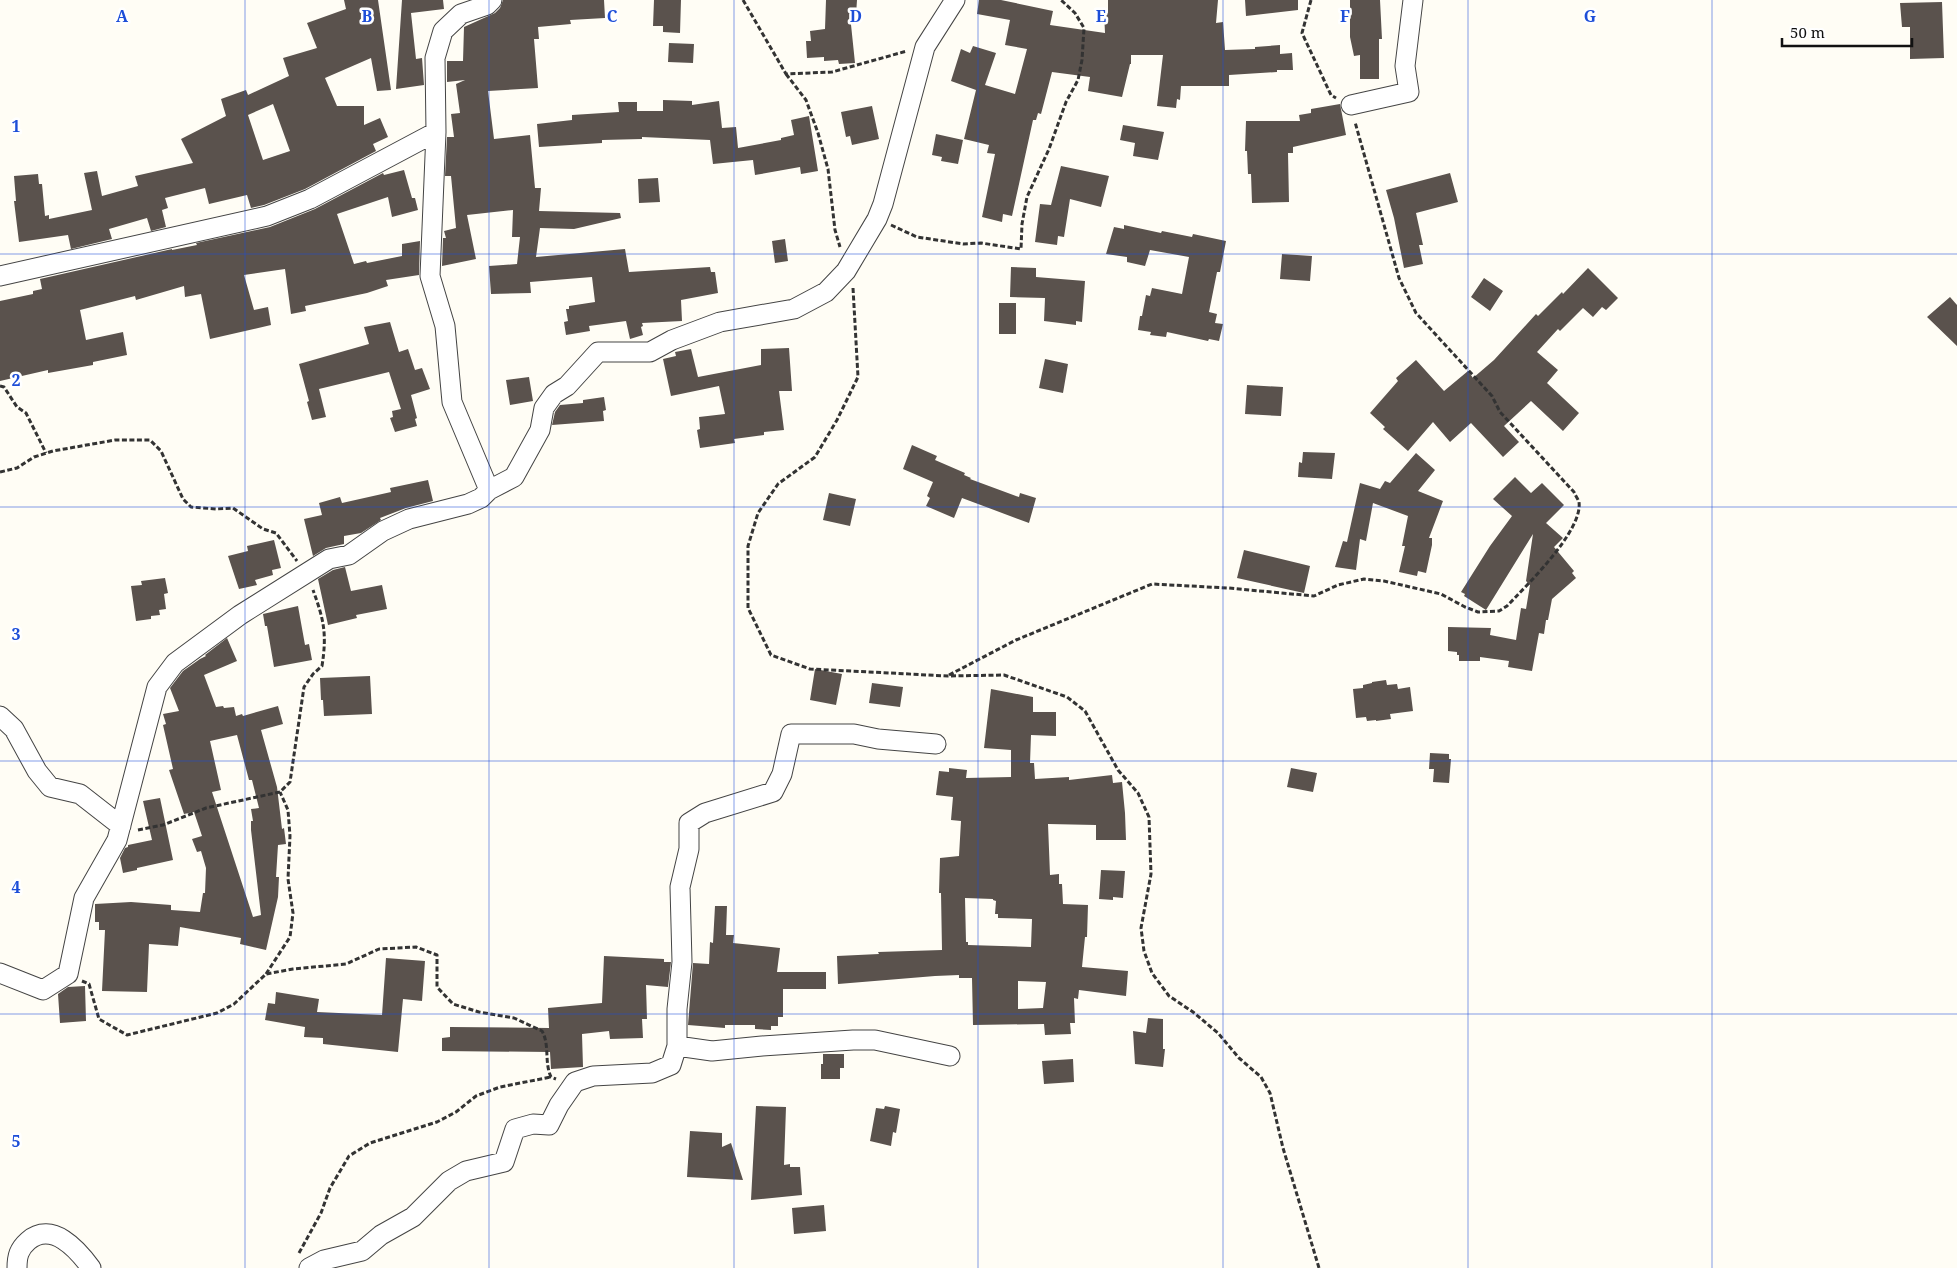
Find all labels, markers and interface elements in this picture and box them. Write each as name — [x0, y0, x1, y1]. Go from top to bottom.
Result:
text: A — [116, 5, 129, 27]
text: B — [362, 5, 373, 27]
text: C — [607, 5, 618, 27]
text: D — [850, 5, 862, 27]
text: E — [1096, 5, 1106, 27]
text: F — [1340, 5, 1350, 27]
text: G — [1584, 5, 1596, 27]
scale bar — [1782, 15, 1912, 47]
text: 50 m — [1790, 22, 1825, 42]
text: 1 — [11, 115, 21, 137]
text: 2 — [11, 369, 21, 391]
text: 3 — [11, 623, 21, 645]
text: 4 — [11, 876, 21, 898]
text: 5 — [11, 1130, 21, 1152]

